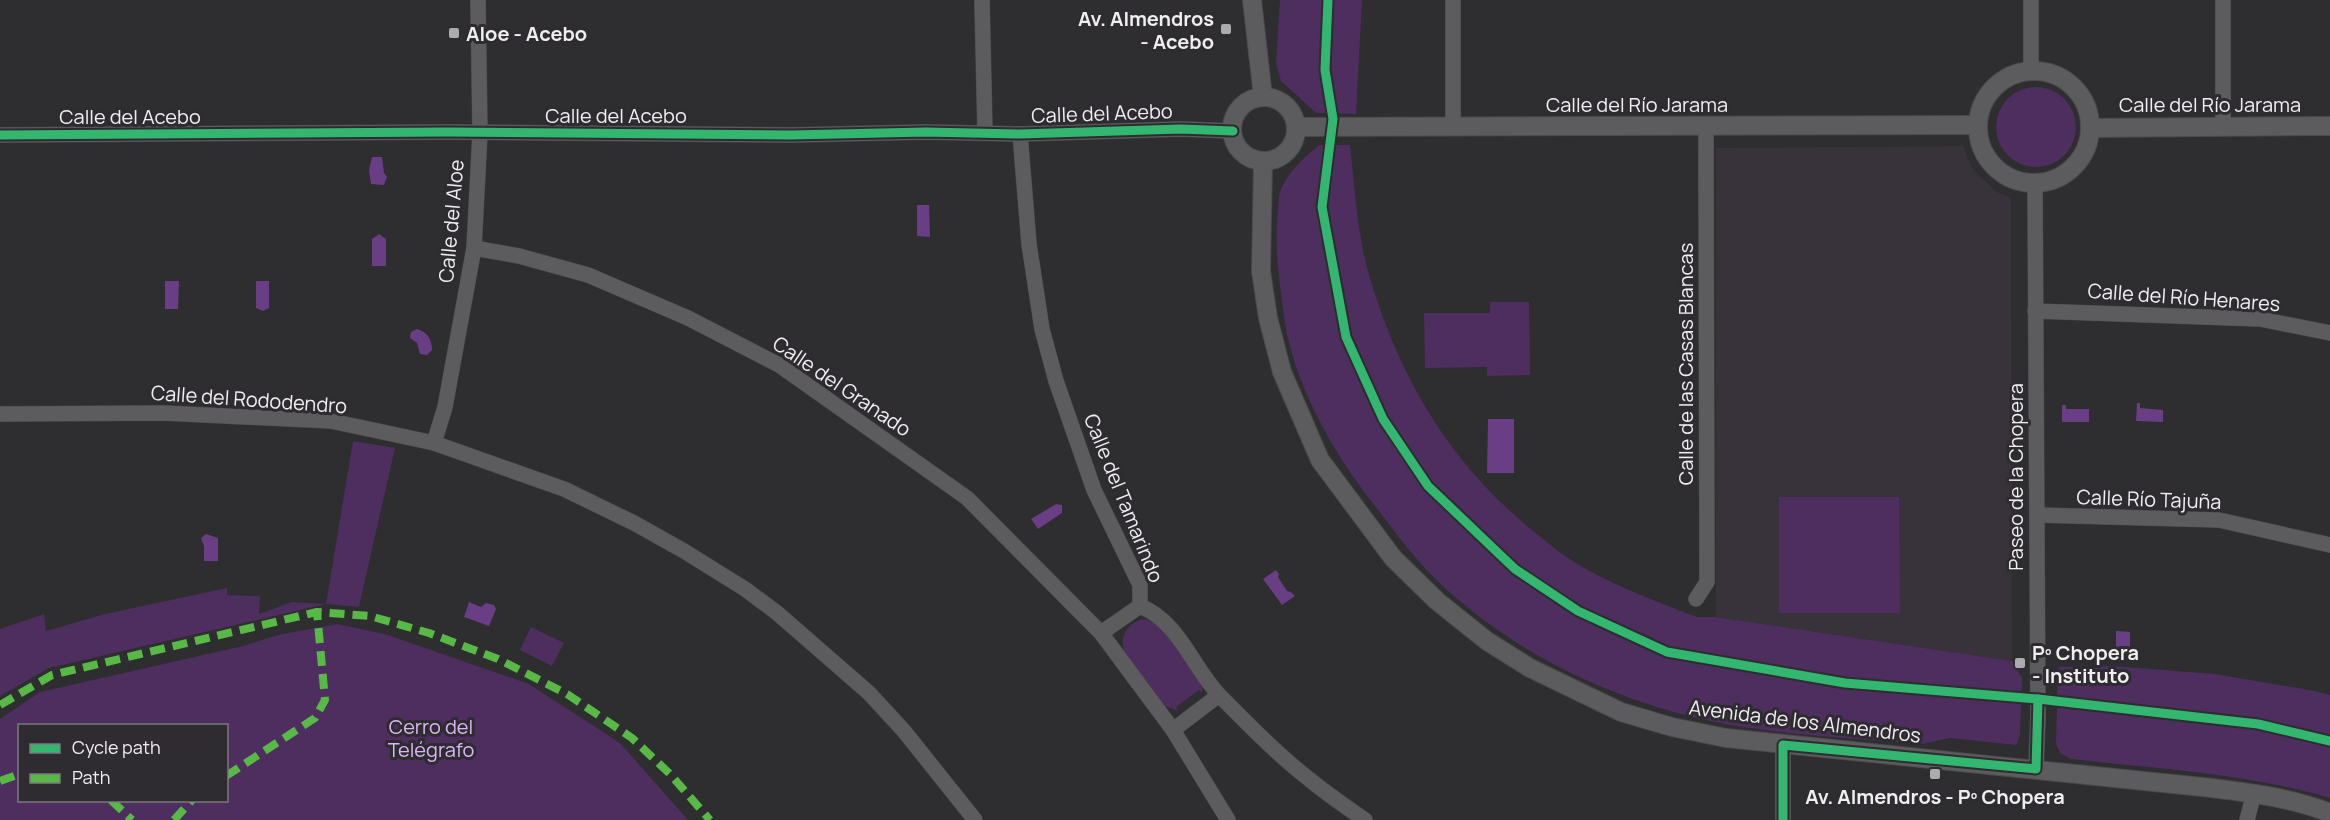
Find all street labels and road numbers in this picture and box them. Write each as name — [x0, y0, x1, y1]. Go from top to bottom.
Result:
street label: Calle del Río Jarama — [1546, 91, 1728, 118]
street label: Calle del Río Jarama — [2119, 91, 2301, 118]
street label: Calle del Acebo — [1031, 97, 1173, 129]
street label: Calle del Acebo — [545, 102, 687, 129]
street label: Calle del Acebo — [59, 103, 201, 130]
street label: Calle del Aloe — [432, 158, 470, 284]
street label: Calle de las Casas Blancas — [1672, 243, 1699, 485]
street label: Calle del Río Henares — [2087, 277, 2281, 317]
street label: Calle del Granado — [768, 330, 917, 442]
street label: Calle del Rododendro — [150, 379, 348, 419]
street label: Paseo de la Chopera — [2002, 383, 2029, 571]
street label: Calle del Tamarindo — [1078, 410, 1170, 587]
street label: Calle Río Tajuña — [2076, 483, 2222, 515]
street label: Avenida de los Almendros — [1687, 693, 1923, 749]

